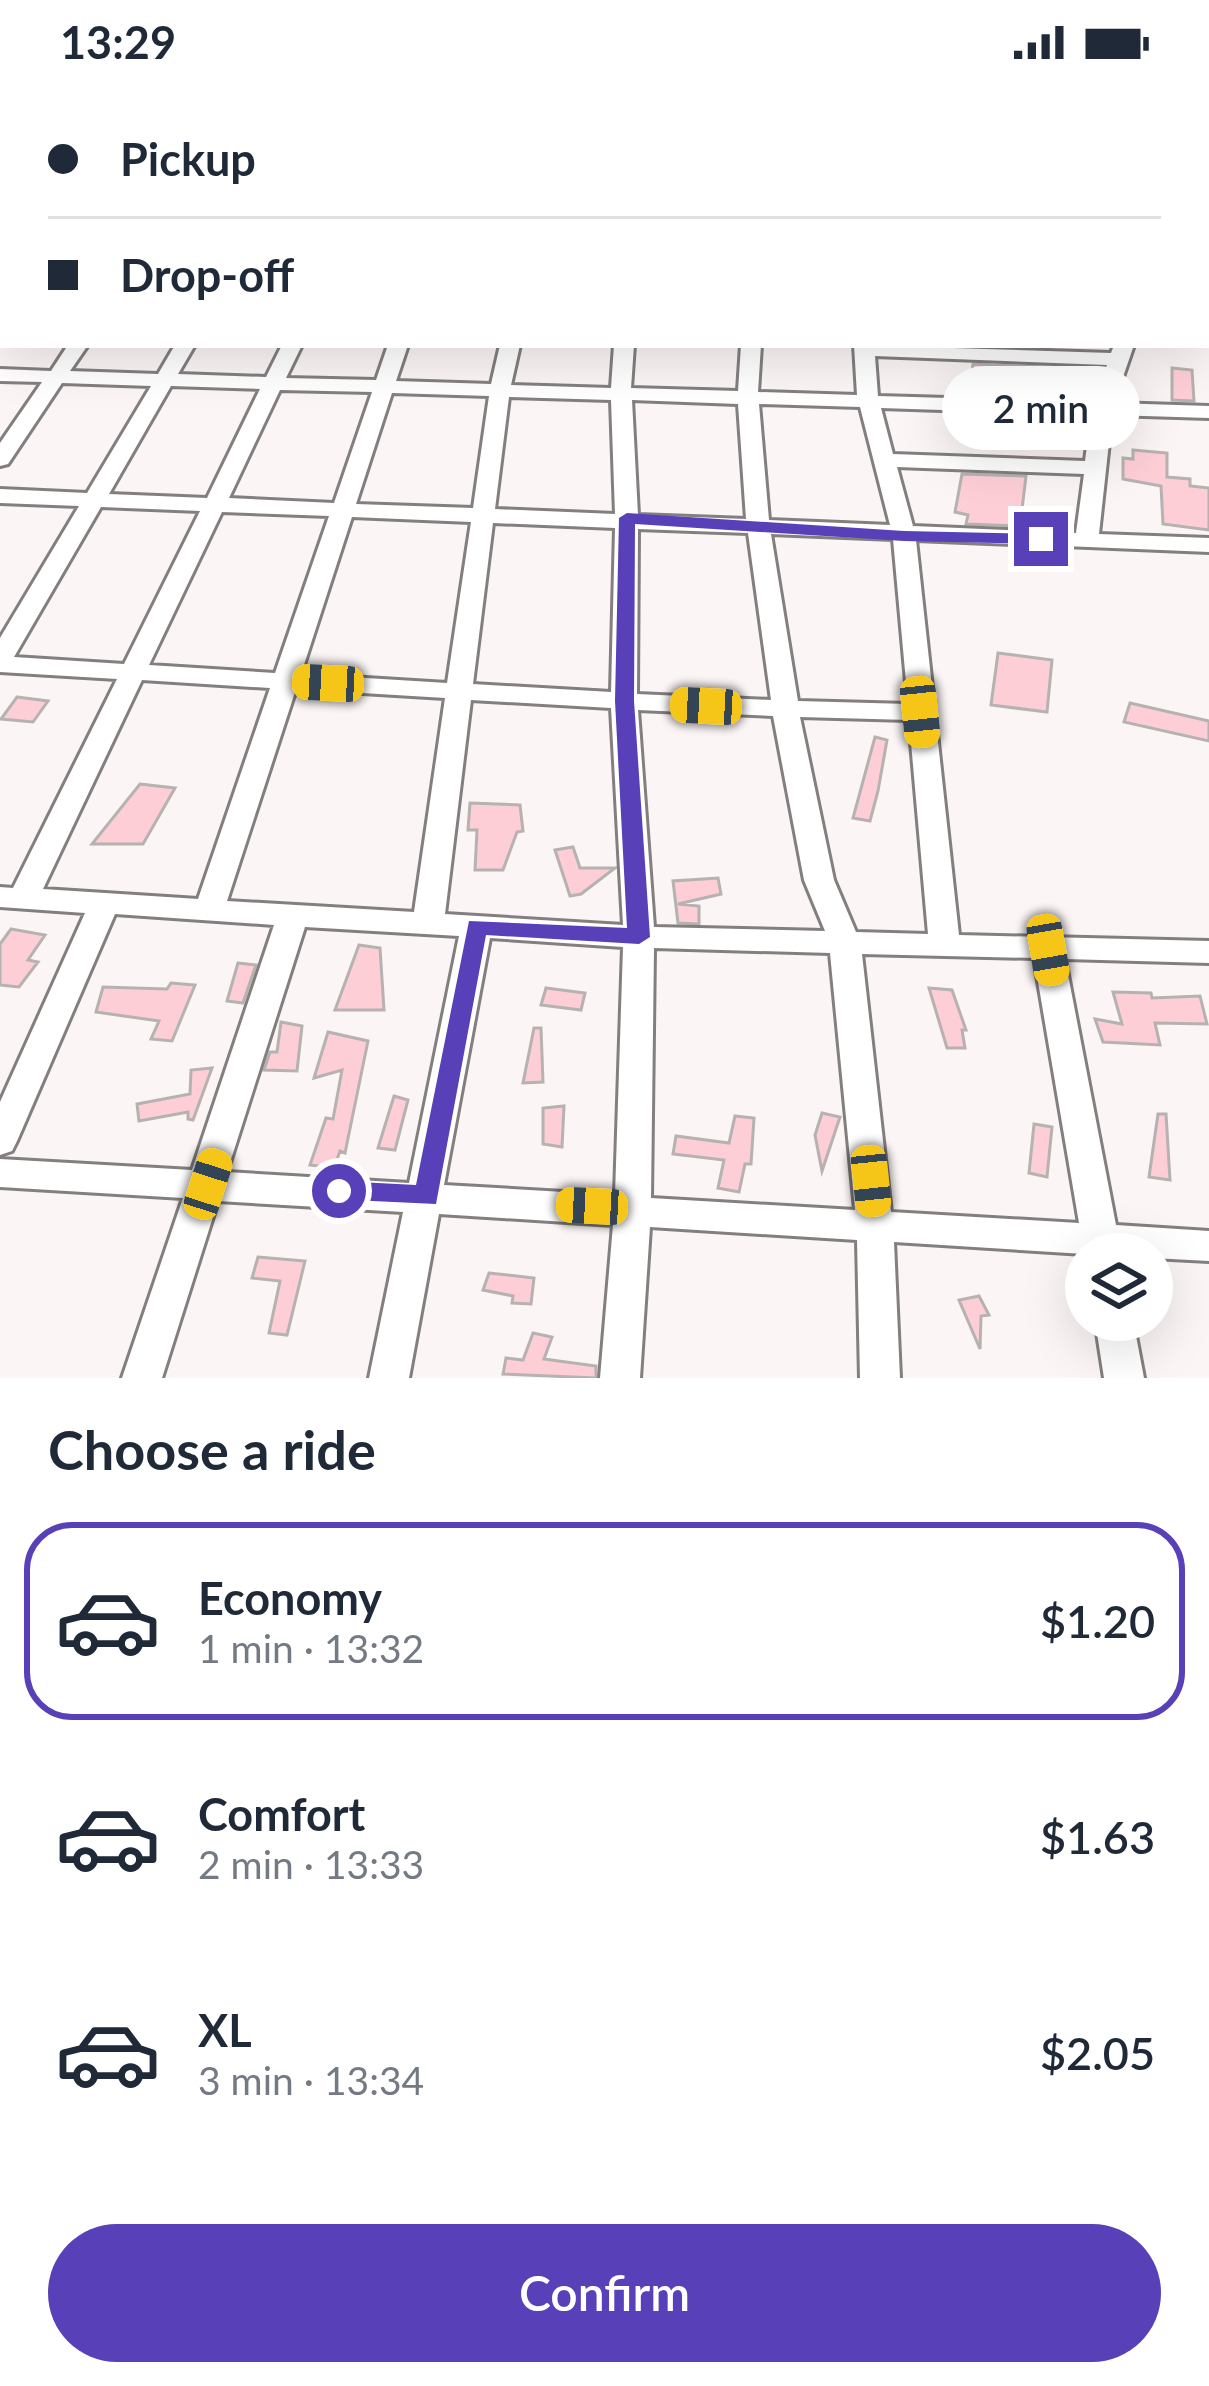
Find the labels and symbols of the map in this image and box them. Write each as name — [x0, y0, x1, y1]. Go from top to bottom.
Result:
callout: 2 min — [942, 365, 1140, 449]
route end — [1014, 512, 1068, 566]
car — [291, 663, 365, 703]
car — [898, 674, 942, 750]
car — [669, 686, 743, 726]
car — [1024, 911, 1072, 989]
car — [849, 1143, 893, 1219]
car — [180, 1144, 236, 1224]
route start — [312, 1164, 366, 1218]
car — [555, 1186, 629, 1226]

